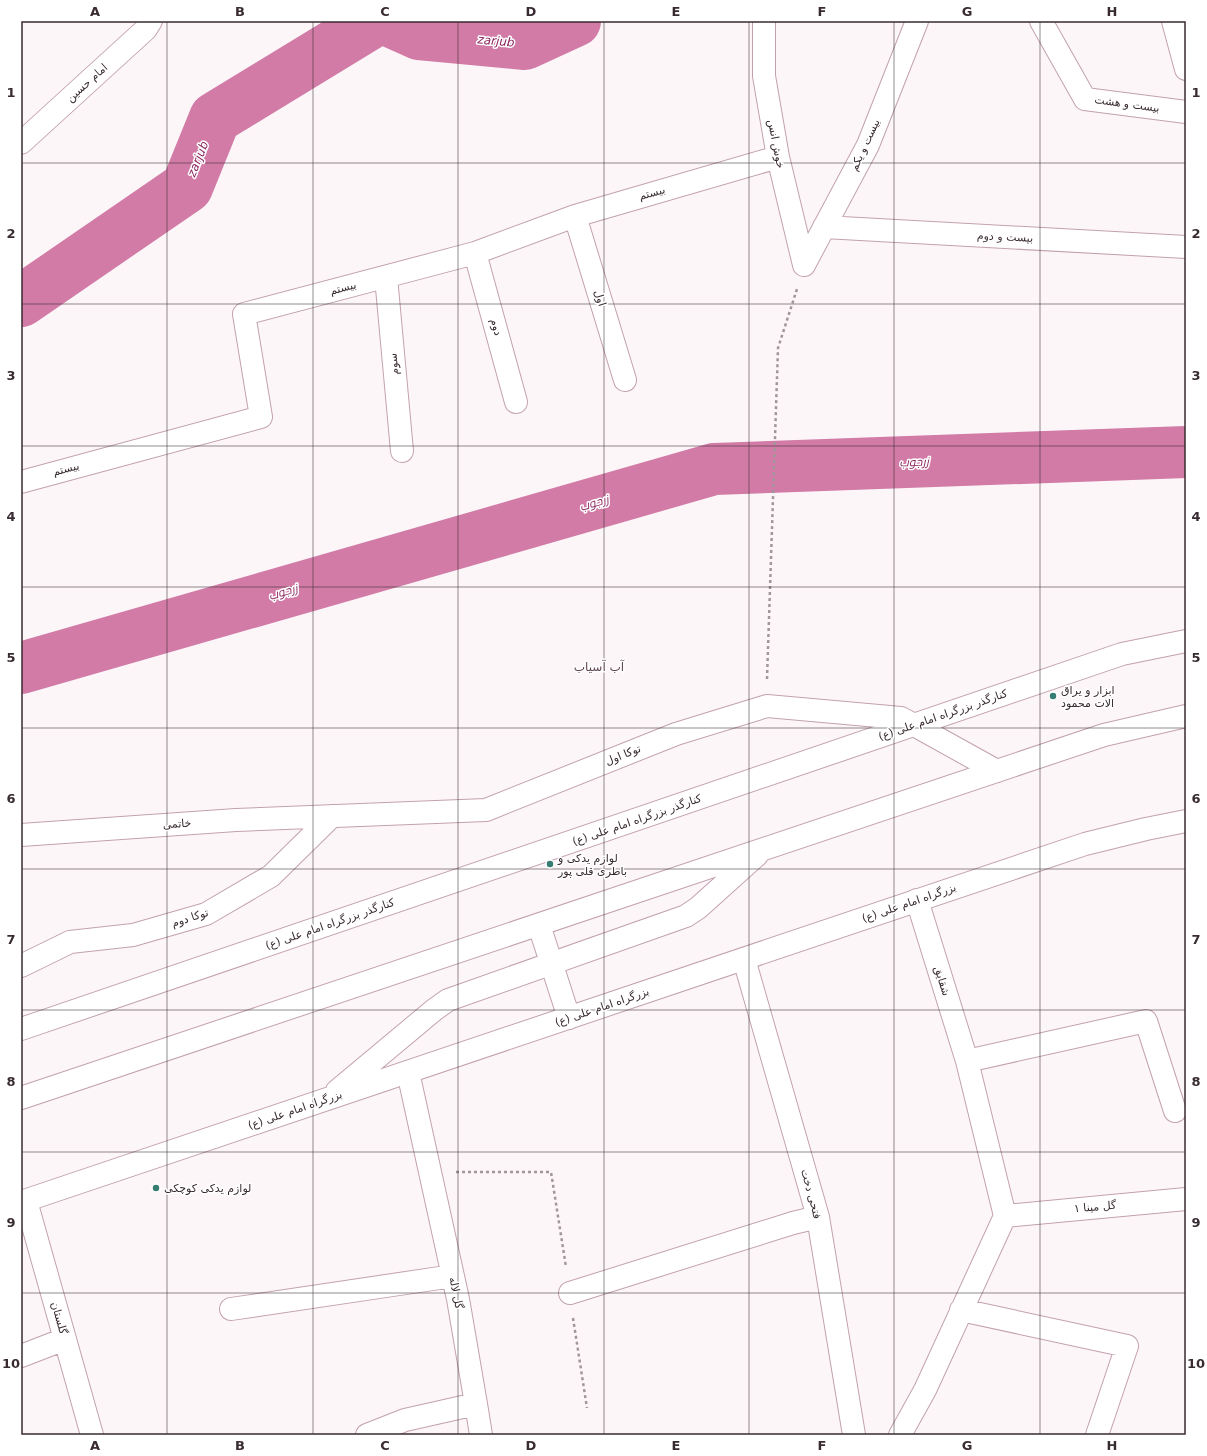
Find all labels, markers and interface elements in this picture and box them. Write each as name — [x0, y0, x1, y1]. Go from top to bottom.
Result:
text: A — [90, 4, 100, 19]
text: B — [235, 4, 245, 19]
text: C — [380, 4, 390, 19]
text: D — [526, 4, 537, 19]
text: E — [672, 4, 680, 19]
text: F — [818, 4, 826, 19]
text: G — [962, 4, 972, 19]
text: H — [1107, 4, 1117, 19]
water label: zarjub — [476, 32, 515, 50]
street label: امام حسین — [64, 61, 110, 105]
text: 1 — [6, 85, 16, 100]
text: 1 — [1191, 85, 1201, 100]
street label: بیست و هشت — [1094, 93, 1160, 115]
street label: بیست و یکم — [847, 117, 883, 173]
street label: خوش انس — [765, 118, 787, 170]
water label: zarjub — [184, 139, 212, 180]
street label: بیستم — [637, 183, 667, 203]
text: 2 — [6, 226, 16, 241]
text: 2 — [1191, 226, 1201, 241]
street label: بیست و دوم — [977, 229, 1033, 245]
street label: بیستم — [328, 278, 358, 298]
street label: اول — [591, 288, 609, 308]
street label: دوم — [487, 317, 505, 337]
street label: سوم — [387, 353, 401, 375]
text: 3 — [6, 368, 16, 383]
text: 3 — [1191, 368, 1201, 383]
water label: زرجوب — [899, 454, 931, 470]
street label: بیستم — [51, 459, 81, 479]
water label: زرجوب — [578, 492, 612, 514]
text: 4 — [6, 509, 16, 524]
text: 4 — [1191, 509, 1201, 524]
water label: زرجوب — [267, 581, 301, 603]
text: 5 — [6, 650, 16, 665]
text: 5 — [1191, 650, 1201, 665]
district label: آب آسیاب — [574, 659, 625, 674]
place label: ابزار و یراق الات محمود — [1061, 684, 1115, 710]
street label: کنارگذر بزرگراه امام علی (ع) — [877, 687, 1010, 743]
marker: ابزار و یراق الات محمود — [1048, 691, 1058, 701]
street label: توکا اول — [603, 742, 643, 768]
text: 6 — [6, 791, 16, 806]
text: 6 — [1191, 791, 1201, 806]
street label: کنارگذر بزرگراه امام علی (ع) — [571, 792, 704, 848]
street label: خاتمی — [162, 817, 192, 831]
place label: لوازم یدکی و باطری قلی پور — [557, 852, 627, 878]
marker: لوازم یدکی و باطری قلی پور — [545, 859, 555, 869]
street label: بزرگراه امام علی (ع) — [860, 881, 958, 925]
street label: کنارگذر بزرگراه امام علی (ع) — [264, 896, 397, 952]
street label: توکا دوم — [170, 906, 210, 930]
text: 7 — [6, 932, 16, 947]
text: 7 — [1191, 932, 1201, 947]
street label: شقایق — [930, 965, 953, 998]
street label: بزرگراه امام علی (ع) — [553, 985, 651, 1029]
text: 8 — [6, 1074, 16, 1089]
text: 8 — [1191, 1074, 1201, 1089]
street label: بزرگراه امام علی (ع) — [246, 1088, 344, 1132]
street label: فتحی دخت — [798, 1168, 824, 1220]
place label: لوازم یدکی کوچکی — [164, 1182, 251, 1195]
marker: لوازم یدکی کوچکی — [151, 1183, 161, 1193]
street label: گل مینا ۱ — [1073, 1199, 1117, 1215]
text: 9 — [6, 1215, 16, 1230]
text: 9 — [1191, 1215, 1201, 1230]
street label: گل لاله — [446, 1276, 466, 1311]
street label: گلستان — [48, 1300, 70, 1337]
text: 10 — [2, 1356, 20, 1371]
text: 10 — [1187, 1356, 1205, 1371]
text: A — [90, 1438, 100, 1453]
text: B — [235, 1438, 245, 1453]
text: C — [380, 1438, 390, 1453]
text: D — [526, 1438, 537, 1453]
text: E — [672, 1438, 680, 1453]
text: F — [818, 1438, 826, 1453]
text: G — [962, 1438, 972, 1453]
text: H — [1107, 1438, 1117, 1453]

